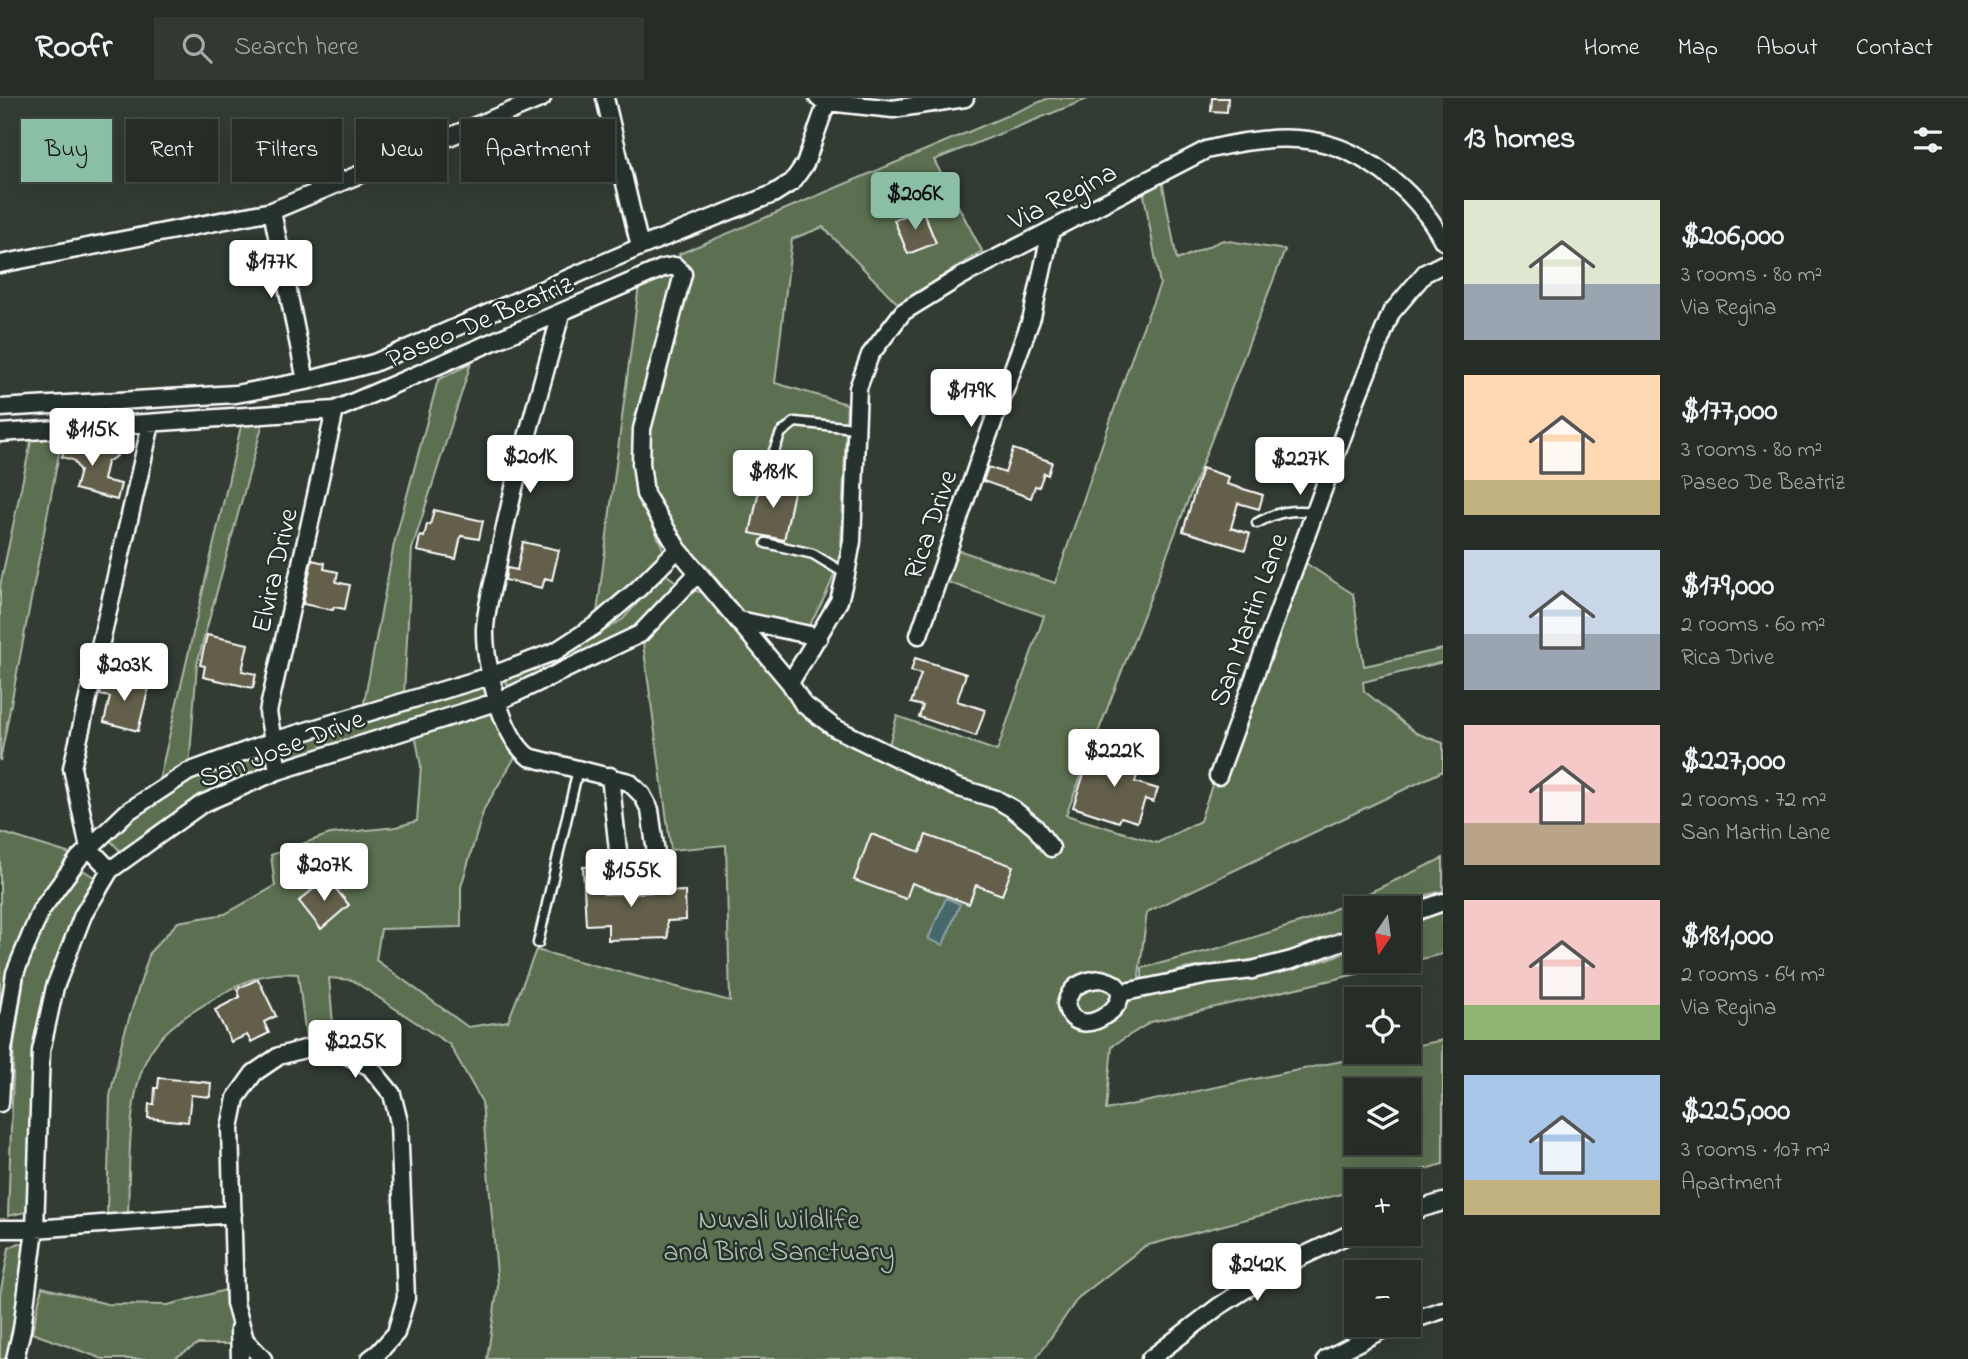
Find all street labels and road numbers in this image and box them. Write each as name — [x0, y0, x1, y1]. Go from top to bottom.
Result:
street label: Via Regina — [1002, 153, 1125, 243]
street label: Paseo De Beatriz — [381, 265, 580, 381]
street label: Rica Drive — [894, 464, 970, 585]
street label: Elvira Drive — [242, 504, 311, 637]
street label: San Martin Lane — [1200, 527, 1301, 713]
street label: San Jose Drive — [194, 700, 371, 801]

